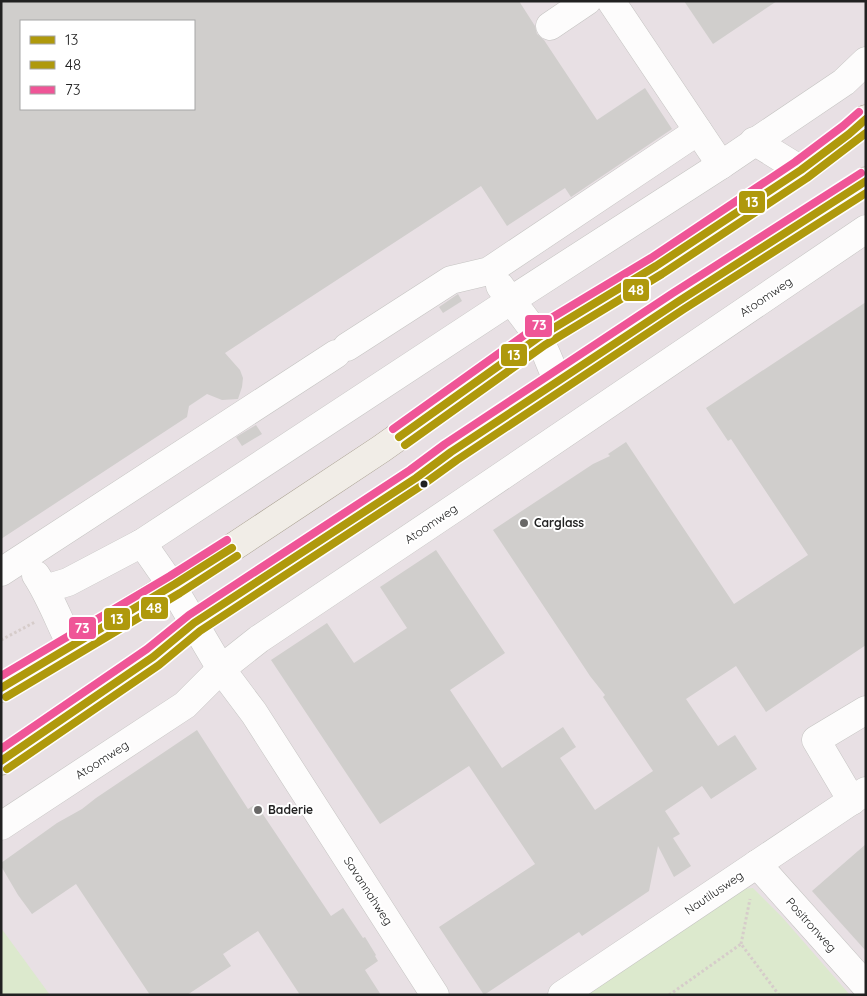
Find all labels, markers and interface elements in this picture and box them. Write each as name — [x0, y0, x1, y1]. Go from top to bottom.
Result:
legend — [20, 20, 195, 110]
text: 13 — [65, 30, 79, 49]
text: 48 — [65, 55, 81, 74]
text: 73 — [65, 80, 81, 99]
line badge: 13 — [738, 190, 766, 214]
text: 13 — [746, 193, 758, 211]
street label: Atoomweg — [736, 273, 795, 320]
line badge: 48 — [622, 278, 650, 302]
text: 48 — [628, 281, 644, 299]
line badge: 73 — [524, 314, 553, 338]
text: 73 — [531, 316, 547, 334]
line badge: 13 — [500, 343, 528, 367]
text: 13 — [508, 346, 520, 364]
unlabelled marker — [419, 479, 429, 489]
street label: Atoomweg — [401, 500, 460, 547]
place label: Carglass — [534, 515, 584, 530]
marker: Carglass — [518, 517, 530, 529]
line badge: 48 — [140, 596, 169, 620]
text: 48 — [146, 599, 162, 617]
line badge: 13 — [103, 607, 131, 631]
text: 13 — [111, 610, 123, 628]
line badge: 73 — [68, 616, 97, 640]
text: 73 — [74, 619, 90, 637]
street label: Atoomweg — [72, 737, 131, 782]
place label: Baderie — [268, 802, 313, 817]
marker: Baderie — [252, 804, 264, 816]
street label: Savannahweg — [341, 854, 396, 928]
street label: Nautilusweg — [681, 867, 746, 918]
street label: Positronweg — [783, 894, 840, 955]

